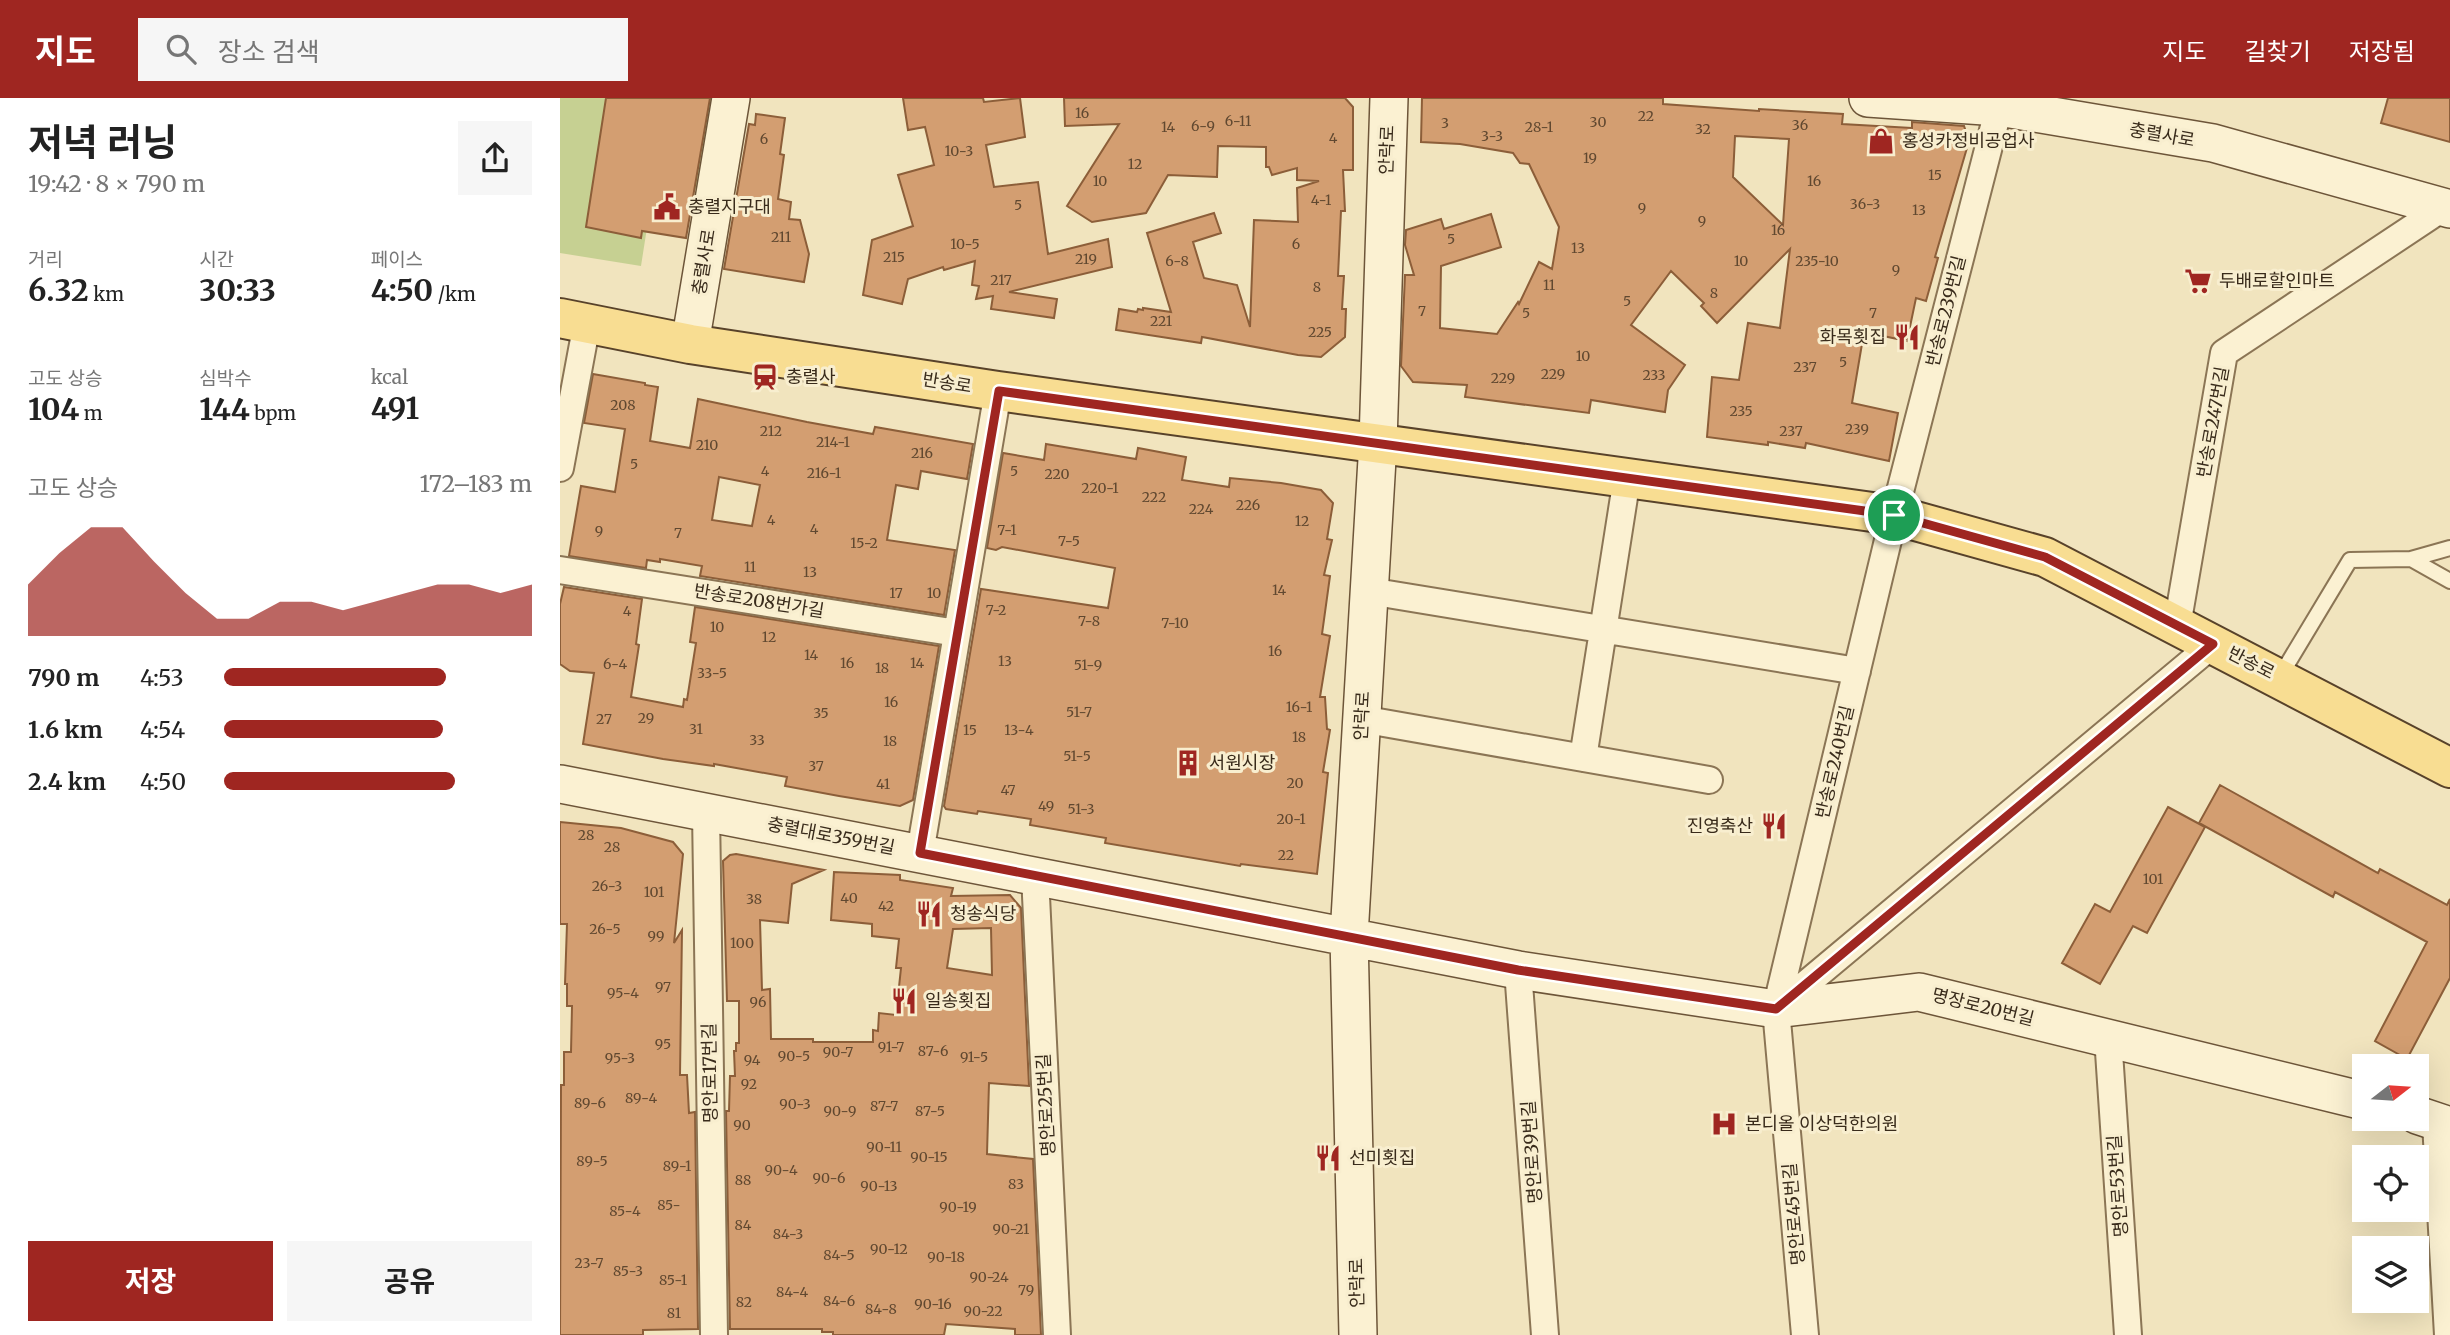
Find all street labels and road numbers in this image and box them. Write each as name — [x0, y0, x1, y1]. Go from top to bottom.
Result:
street label: 충렬사로 — [2127, 117, 2197, 152]
street label: 안락로 — [1374, 125, 1399, 175]
street label: 충렬사로 — [687, 227, 720, 296]
street label: 반송로239번길 — [1921, 253, 1970, 369]
street label: 반송로247번길 — [2191, 365, 2234, 479]
street label: 반송로 — [921, 367, 973, 398]
street label: 반송로208번가길 — [692, 579, 826, 622]
street label: 반송로 — [2224, 641, 2279, 684]
street label: 안락로 — [1349, 691, 1374, 741]
street label: 반송로240번길 — [1810, 703, 1859, 821]
street label: 충렬대로359번길 — [765, 812, 897, 859]
street label: 명장로20번길 — [1930, 983, 2037, 1030]
street label: 명안로17번길 — [697, 1023, 722, 1123]
street label: 명안로25번길 — [1031, 1053, 1060, 1157]
street label: 명안로39번길 — [1516, 1100, 1547, 1204]
street label: 명안로53번길 — [2102, 1134, 2133, 1238]
street label: 명안로45번길 — [1778, 1162, 1809, 1266]
street label: 안락로 — [1345, 1258, 1368, 1308]

